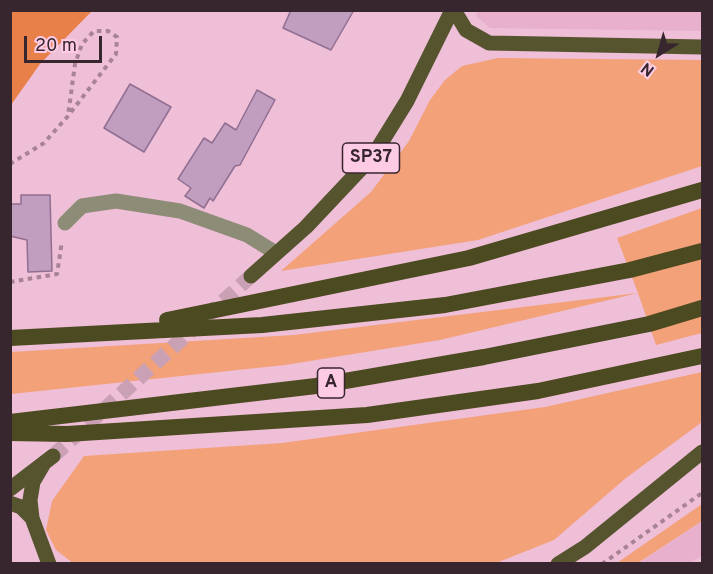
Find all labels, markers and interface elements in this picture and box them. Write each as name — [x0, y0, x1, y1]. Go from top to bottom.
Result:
scale bar — [27, 24, 105, 62]
north arrow — [629, 24, 689, 84]
text: 20 m — [35, 35, 77, 58]
text: N — [638, 57, 659, 80]
road number: SP37 — [342, 143, 400, 173]
road number: A — [318, 368, 344, 398]

